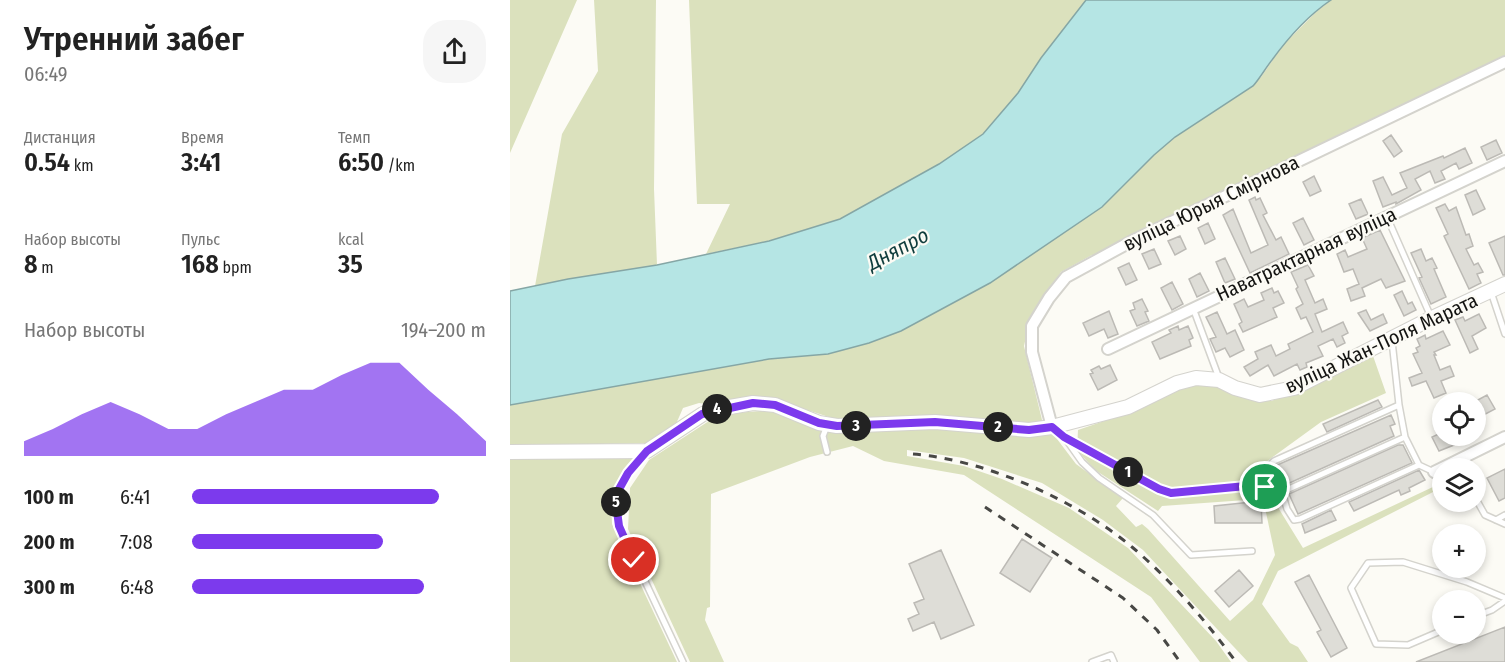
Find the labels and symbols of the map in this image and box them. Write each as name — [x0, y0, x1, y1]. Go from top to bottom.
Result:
street label: вуліца Юрыя Смірнова — [1119, 150, 1303, 256]
street label: Наватрактарная вуліца — [1212, 202, 1400, 306]
water label: Дняпро — [861, 222, 933, 277]
street label: вуліца Жан-Поля Марата — [1281, 288, 1481, 398]
pin: 4 — [702, 394, 732, 424]
pin: 3 — [841, 411, 871, 441]
pin: 2 — [983, 412, 1013, 442]
pin: 1 — [1113, 457, 1143, 487]
pin — [1239, 461, 1290, 512]
pin: 5 — [601, 487, 631, 517]
pin — [608, 534, 659, 585]

